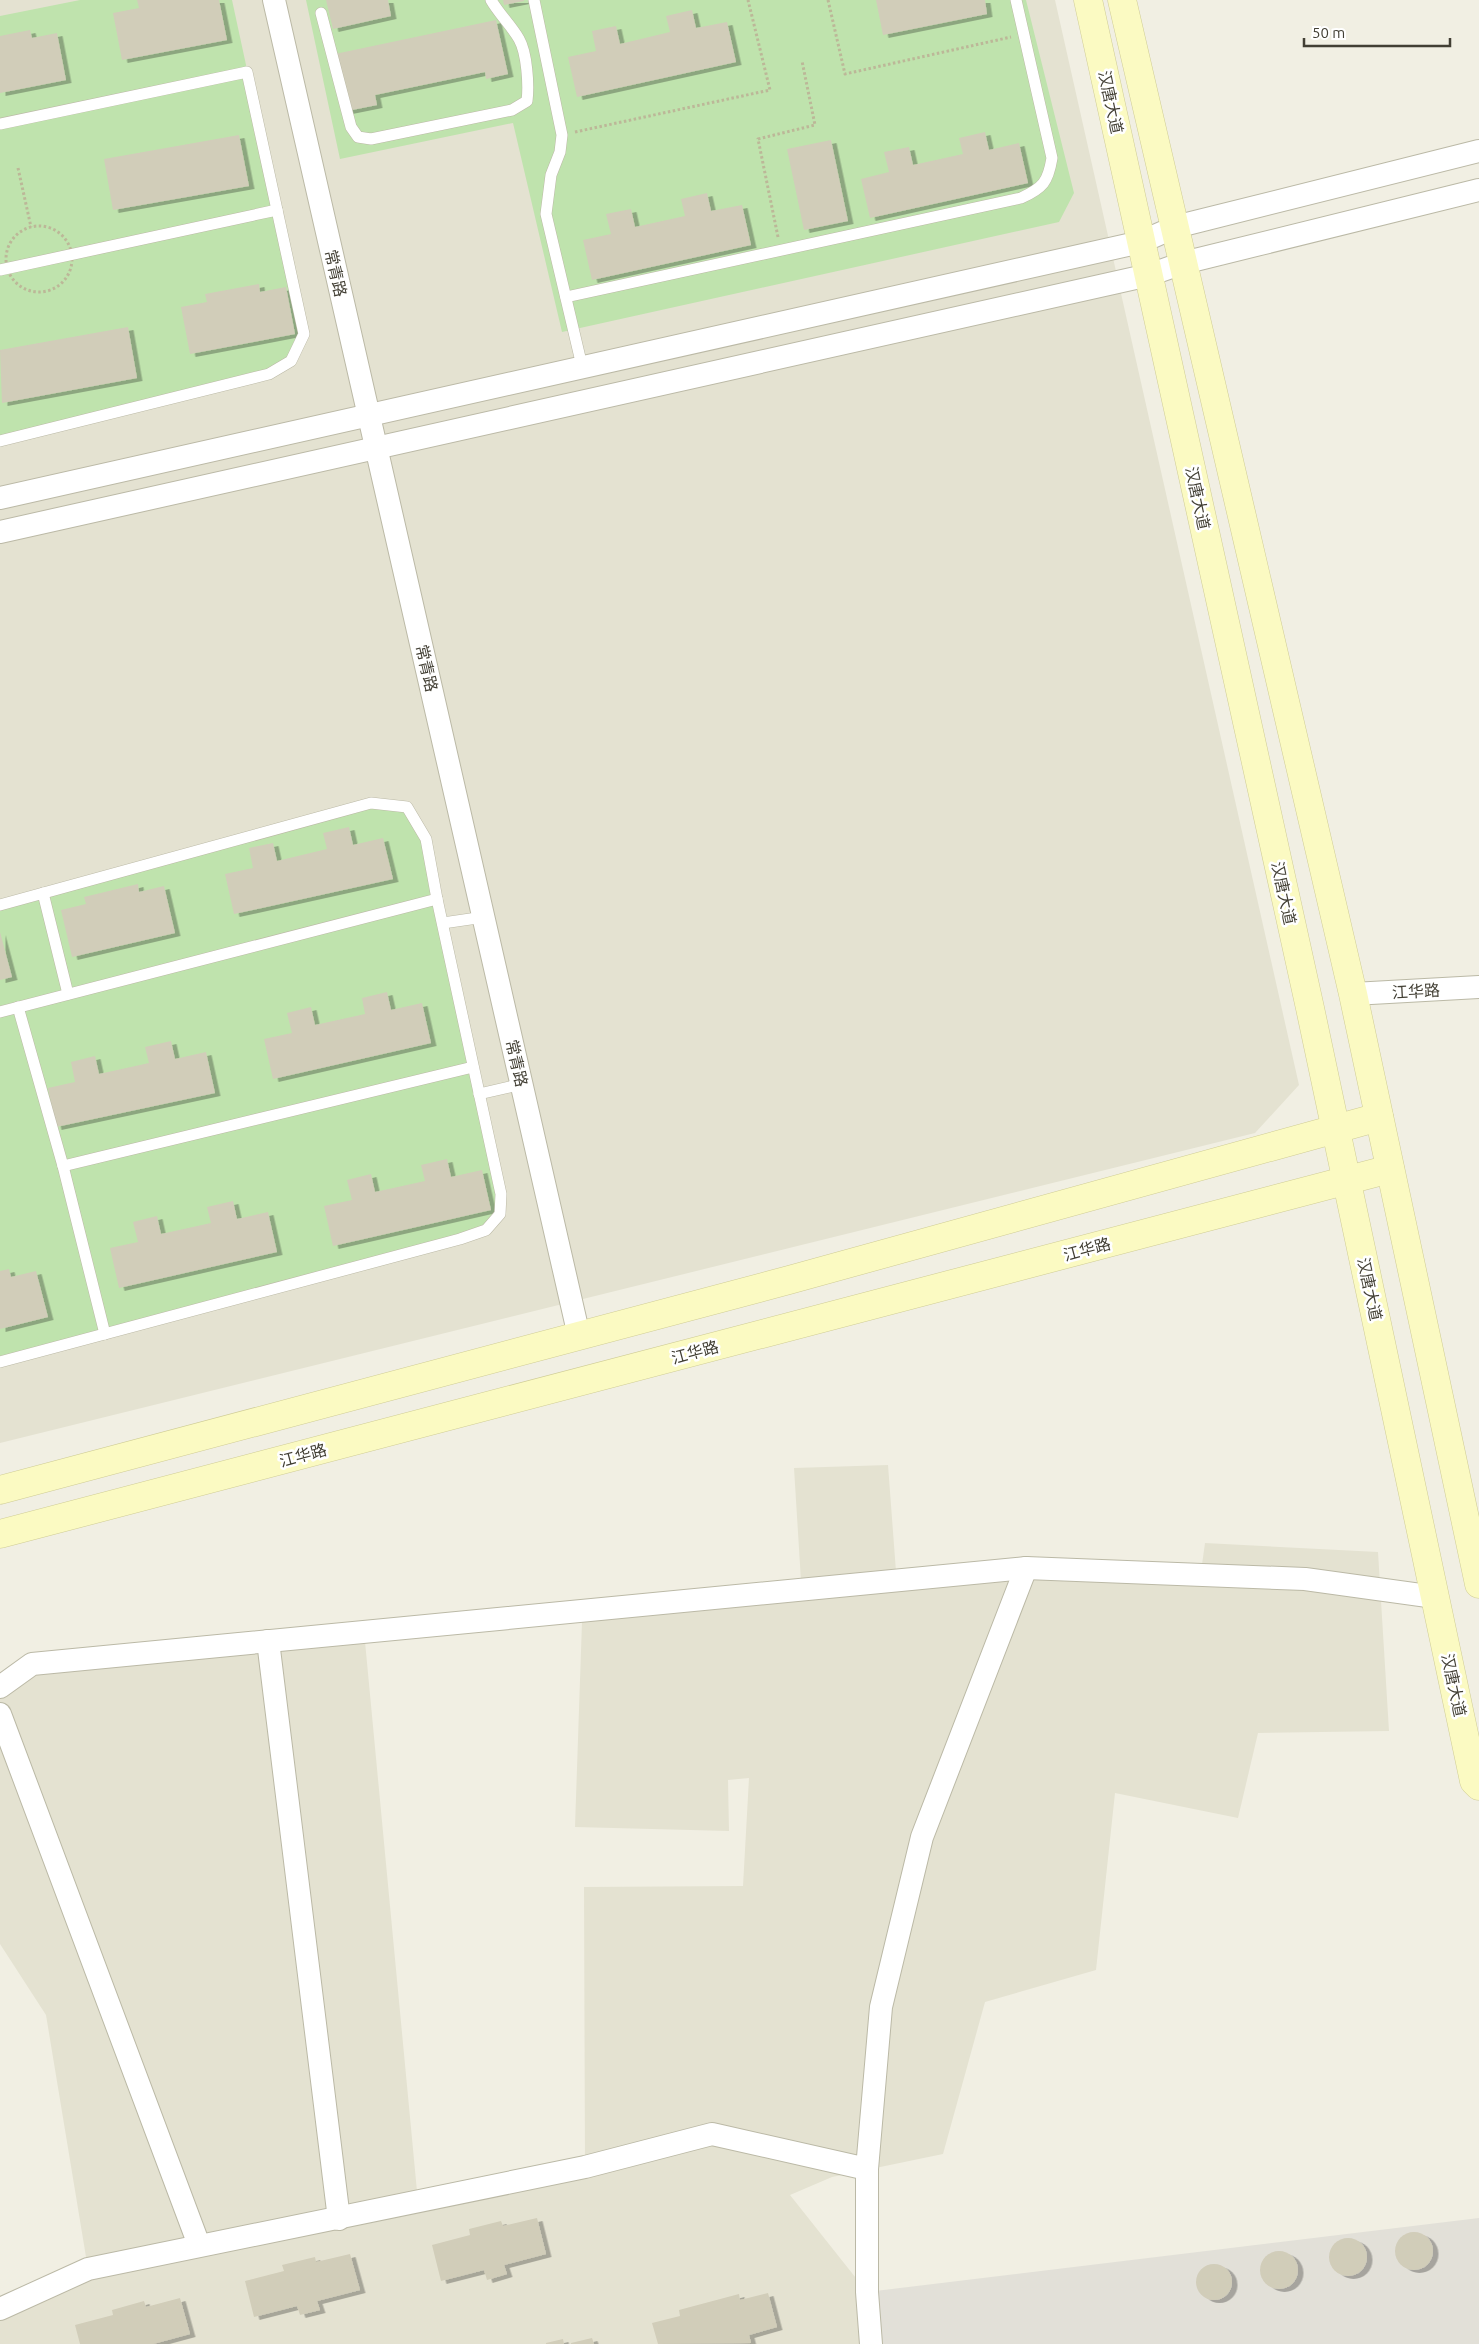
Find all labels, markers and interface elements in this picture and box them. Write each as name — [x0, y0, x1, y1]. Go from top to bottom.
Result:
scale bar — [1304, 15, 1450, 47]
text: 50 m — [1312, 24, 1345, 41]
street label: 汉唐大道 — [1096, 69, 1126, 135]
street label: 常青路 — [322, 248, 350, 298]
street label: 汉唐大道 — [1183, 465, 1213, 531]
street label: 常青路 — [413, 643, 441, 693]
street label: 汉唐大道 — [1269, 860, 1299, 926]
street label: 江华路 — [1392, 981, 1440, 1001]
street label: 常青路 — [503, 1038, 531, 1088]
street label: 江华路 — [1061, 1234, 1113, 1264]
street label: 汉唐大道 — [1355, 1256, 1385, 1322]
street label: 江华路 — [669, 1337, 721, 1367]
street label: 江华路 — [277, 1440, 329, 1470]
street label: 汉唐大道 — [1439, 1652, 1469, 1718]

